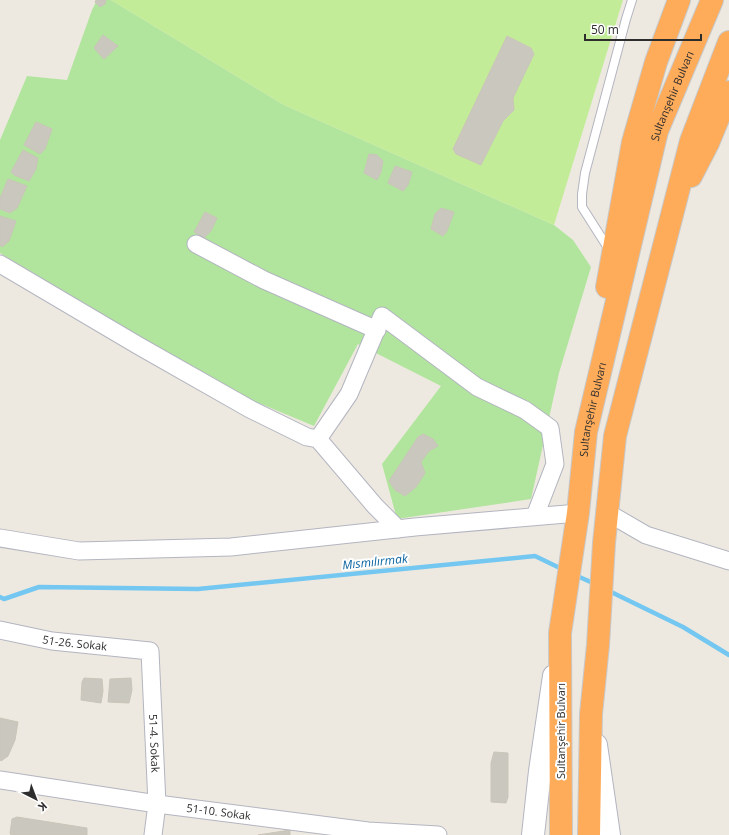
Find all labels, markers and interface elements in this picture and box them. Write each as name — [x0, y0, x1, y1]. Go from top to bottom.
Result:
scale bar — [585, 16, 701, 42]
text: 50 m — [591, 21, 619, 38]
street label: Sultanşehir Bulvarı — [647, 48, 697, 142]
street label: Sultanşehir Bulvarı — [576, 361, 609, 457]
water label: Mısmılırmak — [341, 550, 410, 573]
street label: 51-26. Sokak — [41, 631, 108, 654]
street label: Sultanşehir Bulvarı — [553, 683, 568, 779]
street label: 51-4. Sokak — [146, 714, 164, 773]
north arrow — [16, 779, 56, 819]
text: K — [35, 799, 51, 815]
street label: 51-10. Sokak — [186, 800, 252, 823]

